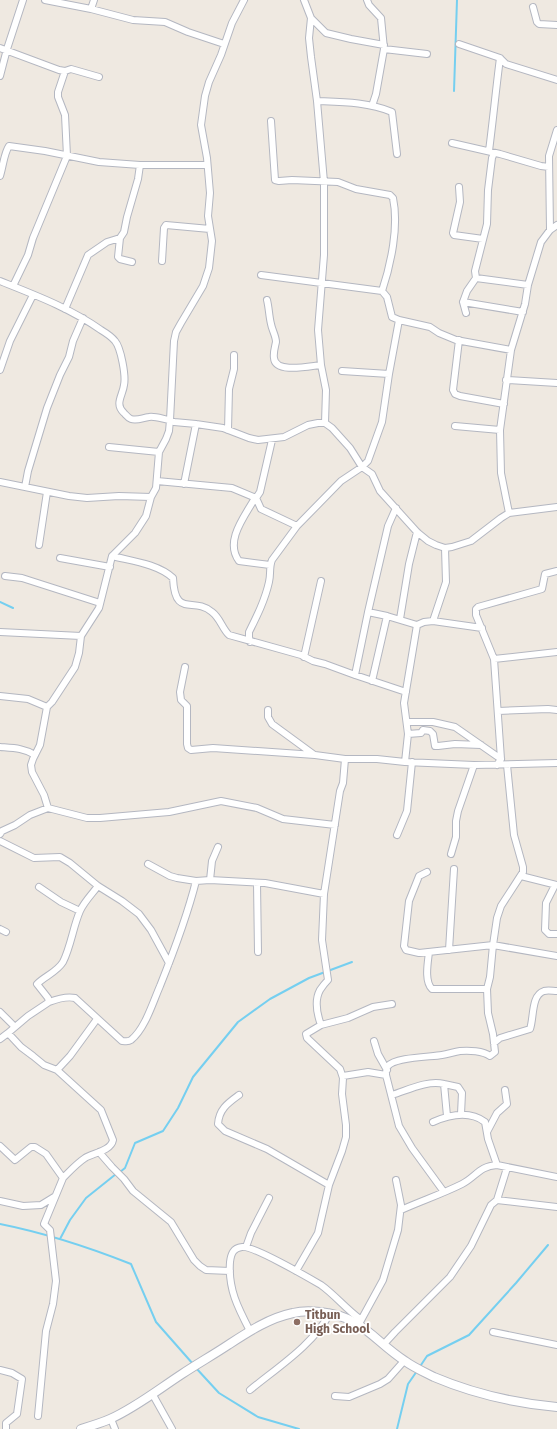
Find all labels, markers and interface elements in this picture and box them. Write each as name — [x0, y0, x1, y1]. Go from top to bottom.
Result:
place label: Titbun High School — [305, 1308, 370, 1336]
marker: Titbun High School — [292, 1317, 302, 1327]

